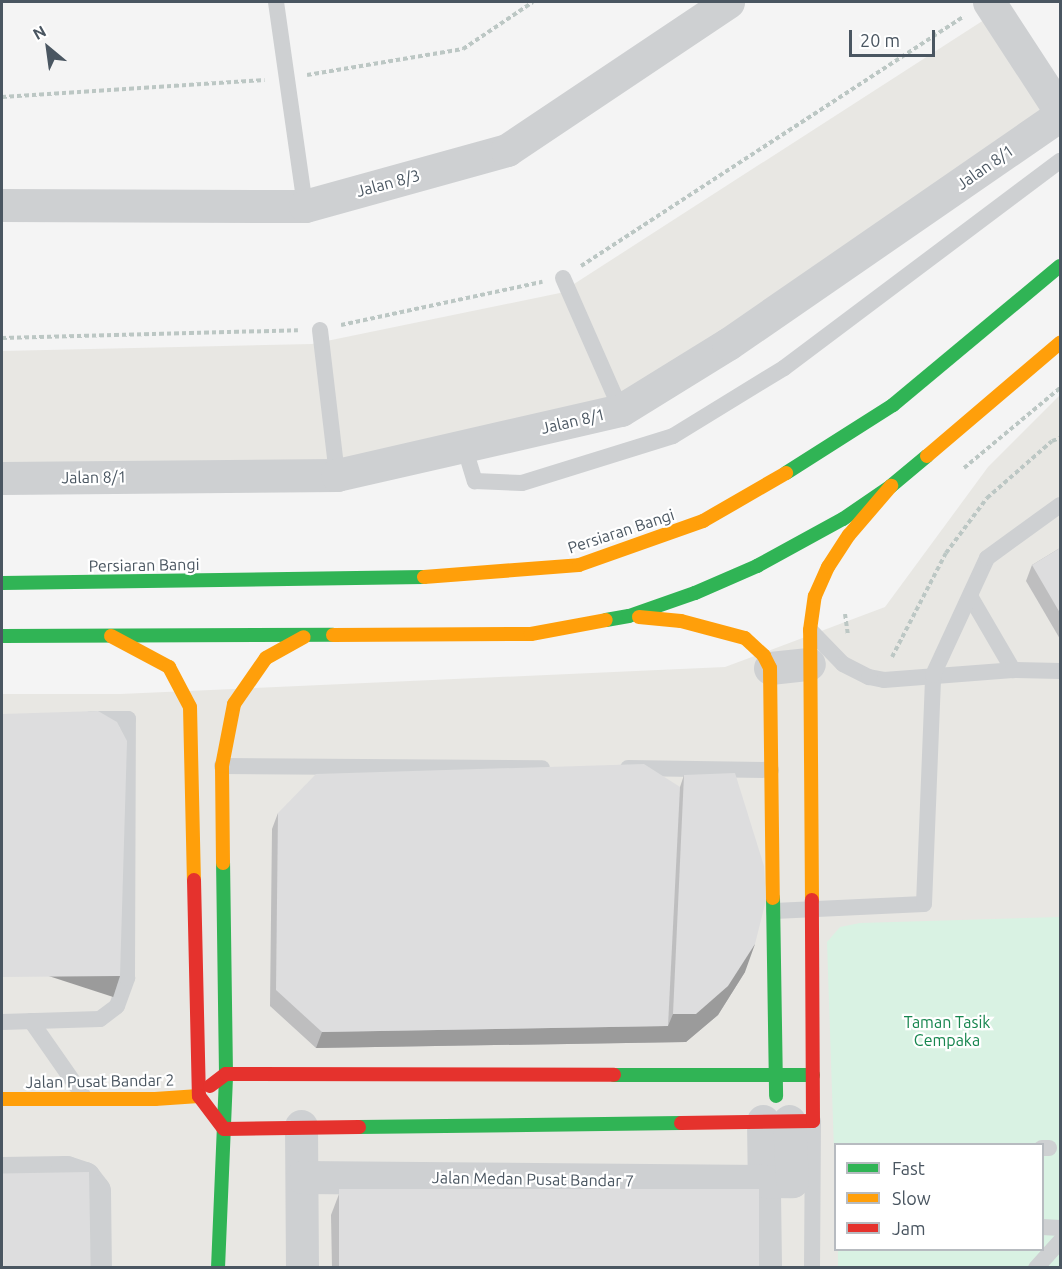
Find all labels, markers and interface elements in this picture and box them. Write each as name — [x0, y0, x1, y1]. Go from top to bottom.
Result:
north arrow — [18, 18, 78, 78]
scale bar — [852, 18, 938, 56]
text: N — [30, 21, 49, 43]
text: 20 m — [860, 30, 900, 50]
street label: Jalan 8/1 — [953, 140, 1017, 194]
street label: Jalan 8/3 — [354, 165, 422, 201]
street label: Jalan 8/1 — [539, 404, 607, 438]
street label: Jalan 8/1 — [61, 467, 127, 487]
street label: Persiaran Bangi — [565, 505, 677, 557]
street label: Persiaran Bangi — [88, 554, 200, 576]
park label: Taman Tasik Cempaka — [904, 1012, 990, 1050]
street label: Jalan Pusat Bandar 2 — [25, 1070, 175, 1092]
legend — [834, 1143, 1044, 1251]
text: Fast — [892, 1158, 925, 1178]
street label: Jalan Medan Pusat Bandar 7 — [432, 1168, 634, 1190]
text: Slow — [892, 1188, 931, 1208]
text: Jam — [892, 1218, 926, 1238]

